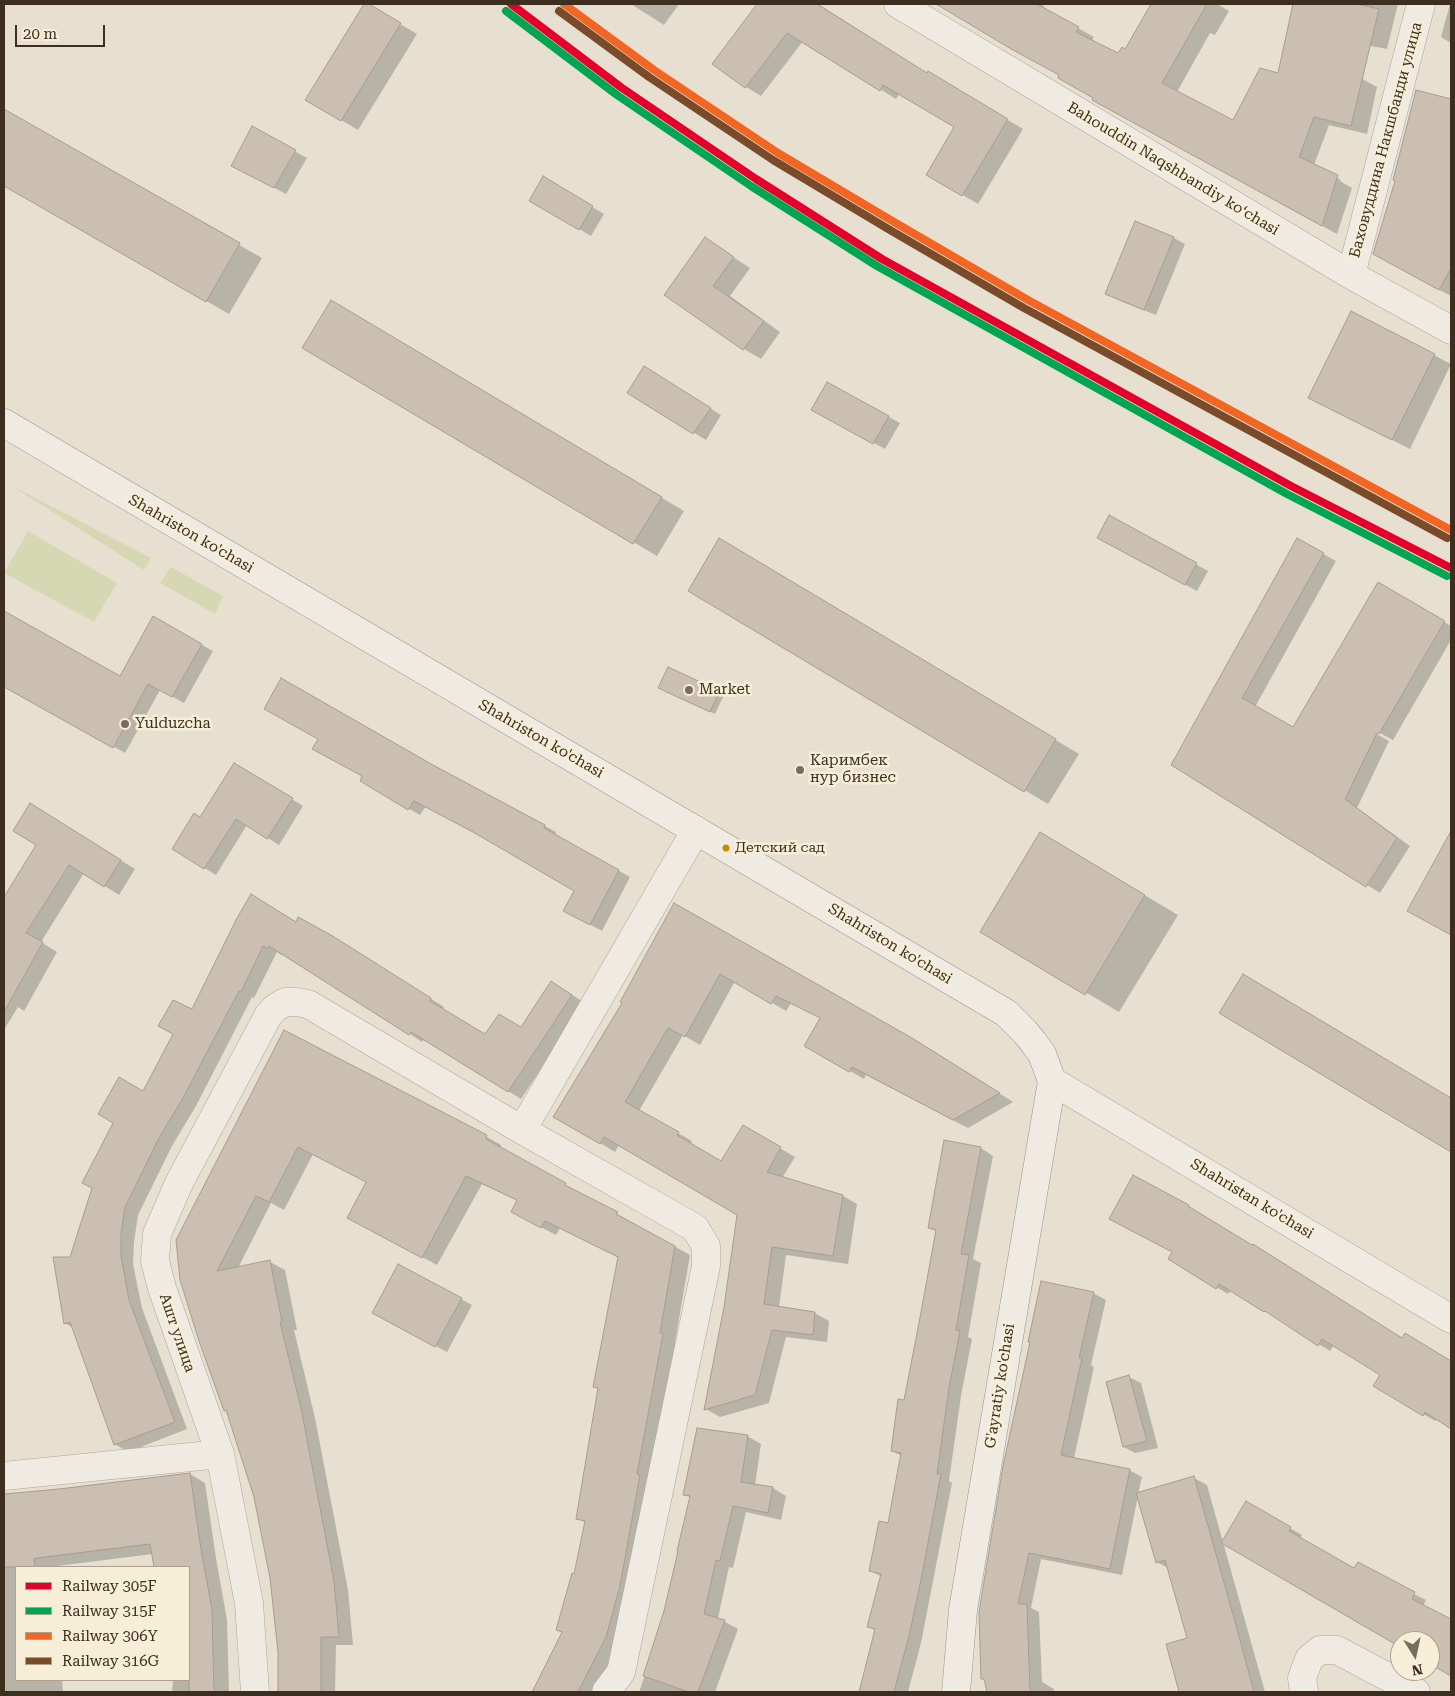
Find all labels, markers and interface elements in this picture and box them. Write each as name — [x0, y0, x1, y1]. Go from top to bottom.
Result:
scale bar — [18, 15, 108, 47]
street label: Баховуддина Накшбанди улица — [1346, 20, 1426, 260]
text: 20 m — [23, 25, 57, 43]
street label: Bahouddin Naqshbandiy koʻchasi — [1064, 98, 1282, 240]
street label: Shahriston ko'chasi — [125, 491, 257, 577]
place label: Market — [699, 681, 750, 699]
marker: Market — [683, 684, 695, 696]
street label: Shahriston ko'chasi — [475, 696, 607, 782]
place label: Yulduzcha — [135, 715, 211, 733]
marker: Yulduzcha — [119, 718, 131, 730]
place label: Каримбек нур бизнес — [810, 752, 896, 787]
marker: Каримбек нур бизнес — [794, 764, 806, 776]
place label: Детский сад — [735, 840, 825, 856]
marker: Детский сад — [721, 843, 731, 853]
street label: Shahriston ko'chasi — [825, 900, 955, 988]
street label: Shahristan ko'chasi — [1187, 1155, 1317, 1243]
street label: Ашт улица — [155, 1291, 199, 1375]
street label: G'ayratiy ko'chasi — [981, 1322, 1019, 1450]
legend — [15, 1566, 190, 1681]
text: Railway 305F — [62, 1577, 157, 1595]
text: Railway 315F — [62, 1602, 157, 1620]
text: Railway 306Y — [62, 1627, 158, 1645]
north arrow — [1390, 1631, 1440, 1681]
text: Railway 316G — [62, 1652, 159, 1670]
text: N — [1411, 1661, 1424, 1679]

